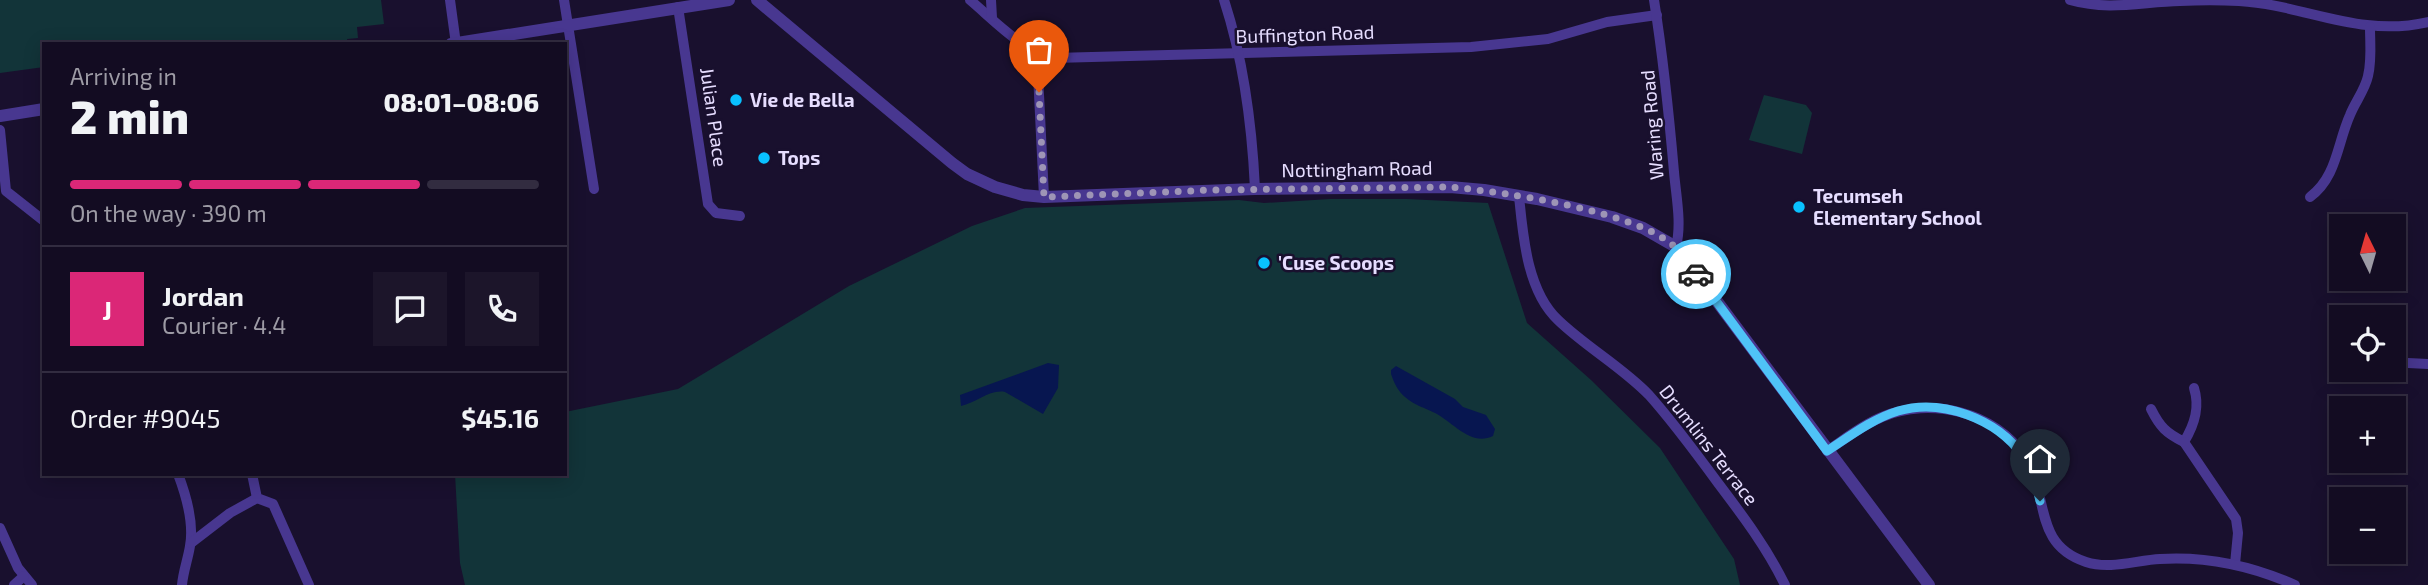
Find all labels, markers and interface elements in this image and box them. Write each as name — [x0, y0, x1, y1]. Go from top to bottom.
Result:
pin — [1009, 20, 1069, 92]
street label: Buffington Road — [1235, 20, 1375, 47]
icon: bag — [1020, 31, 1058, 69]
text: Arriving in — [70, 62, 177, 90]
street label: Julian Place — [696, 66, 733, 168]
street label: Waring Road — [1635, 69, 1668, 181]
text: 08:01–08:06 — [384, 86, 539, 117]
text: 2 min — [70, 88, 189, 143]
place label: Vie de Bella — [750, 88, 855, 111]
marker: Vie de Bella — [728, 92, 744, 108]
place label: Tops — [778, 146, 820, 169]
marker: Tops — [756, 150, 772, 166]
street label: Nottingham Road — [1281, 156, 1433, 181]
place label: Tecumseh Elementary School — [1813, 184, 1983, 230]
text: On the way · 390 m — [70, 199, 267, 227]
marker: Tecumseh Elementary School — [1791, 199, 1807, 215]
north arrow — [2329, 214, 2406, 290]
map controls — [2329, 214, 2406, 564]
courier — [1661, 239, 1731, 309]
place label: 'Cuse Scoops — [1278, 251, 1394, 274]
marker: 'Cuse Scoops — [1256, 255, 1272, 271]
icon: car — [1677, 255, 1715, 293]
button: chat — [373, 272, 447, 346]
button: phone — [465, 272, 539, 346]
text: Jordan — [162, 280, 244, 311]
text: J — [102, 294, 112, 325]
button: locate — [2329, 305, 2406, 382]
text: Courier · 4.4 — [162, 311, 286, 339]
street label: Drumlins Terrace — [1655, 380, 1764, 510]
button: + — [2329, 396, 2406, 473]
text: Order #9045 — [70, 402, 220, 433]
text: $45.16 — [461, 402, 539, 433]
pin — [2010, 429, 2070, 501]
icon: home — [2021, 440, 2059, 478]
button: − — [2329, 487, 2406, 564]

